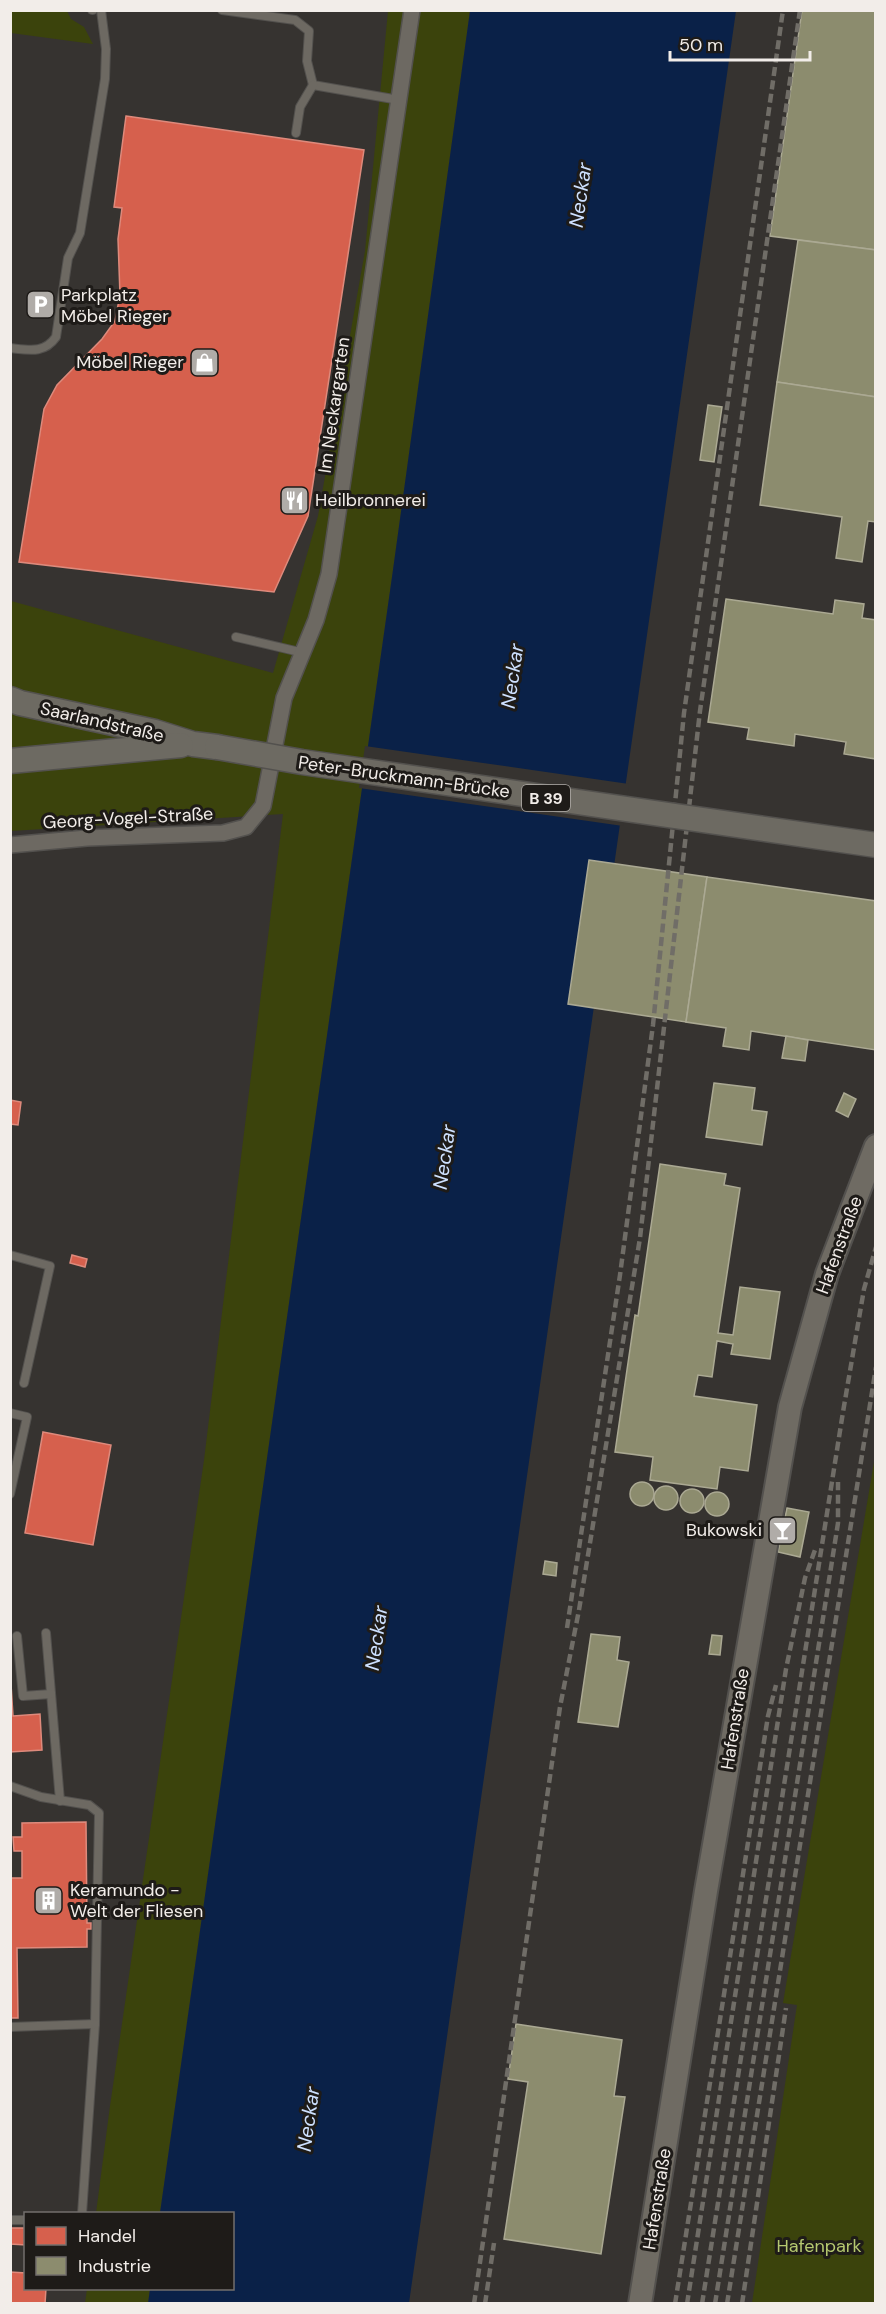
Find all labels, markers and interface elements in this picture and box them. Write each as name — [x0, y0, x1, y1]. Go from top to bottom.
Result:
scale bar — [670, 24, 810, 62]
text: 50 m — [679, 33, 723, 57]
water label: Neckar — [563, 160, 597, 229]
place label: Parkplatz Möbel Rieger — [61, 283, 169, 328]
parking icon: Parkplatz Möbel Rieger — [24, 289, 56, 321]
street label: Im Neckargarten — [313, 335, 355, 475]
shop icon: Möbel Rieger — [189, 346, 221, 378]
place label: Möbel Rieger — [76, 350, 184, 374]
restaurant icon: Heilbronnerei — [278, 484, 310, 516]
place label: Heilbronnerei — [315, 488, 426, 512]
water label: Neckar — [495, 641, 529, 710]
street label: Saarlandstraße — [38, 696, 166, 748]
street label: Peter-Bruckmann-Brücke — [297, 750, 511, 804]
road number: B 39 — [522, 785, 570, 811]
street label: Georg-Vogel-Straße — [42, 802, 214, 834]
water label: Neckar — [427, 1122, 461, 1191]
street label: Hafenstraße — [810, 1193, 868, 1297]
bar icon: Bukowski — [767, 1514, 799, 1546]
place label: Bukowski — [686, 1518, 762, 1542]
water label: Neckar — [359, 1603, 393, 1672]
street label: Hafenstraße — [715, 1667, 755, 1771]
place label: Keramundo - Welt der Fliesen — [70, 1878, 203, 1923]
building icon: Keramundo - Welt der Fliesen — [33, 1884, 65, 1916]
water label: Neckar — [291, 2084, 325, 2153]
street label: Hafenstraße — [637, 2147, 677, 2251]
legend — [24, 2212, 234, 2290]
text: Handel — [78, 2224, 136, 2248]
park label: Hafenpark — [776, 2234, 862, 2258]
text: Industrie — [78, 2254, 151, 2278]

